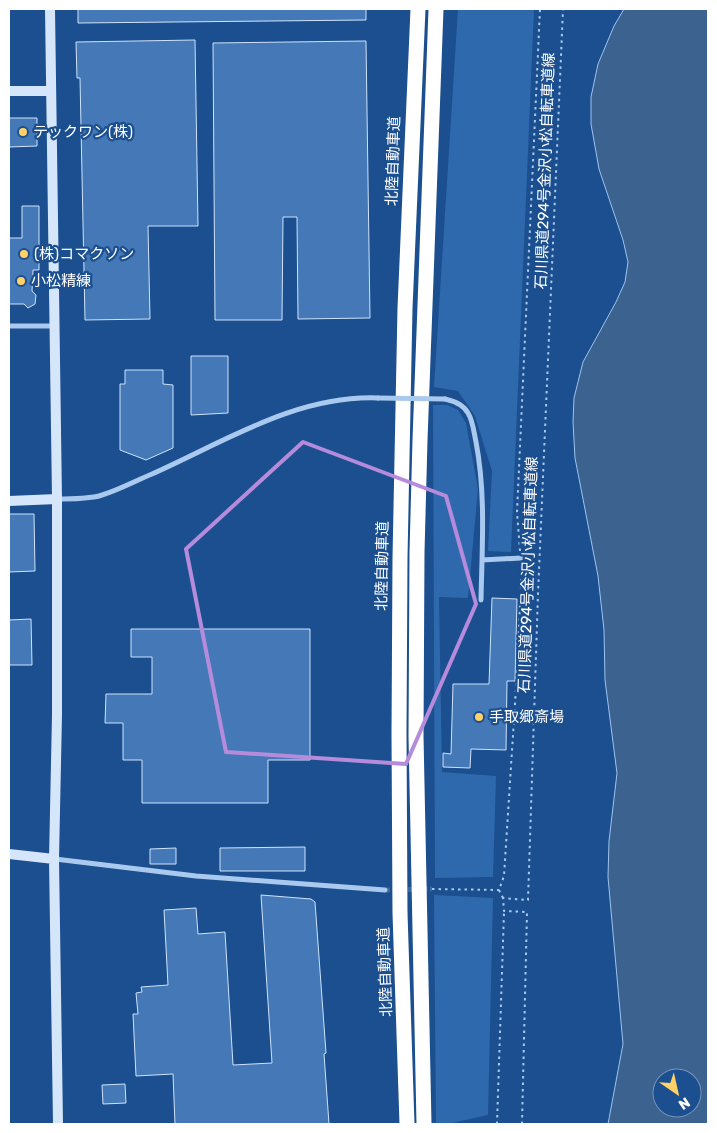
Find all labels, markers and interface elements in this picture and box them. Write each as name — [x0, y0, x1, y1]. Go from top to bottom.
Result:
street label: 石川県道294号金沢小松自転車道線 — [532, 52, 558, 290]
street label: 北陸自動車道 — [382, 116, 404, 206]
place label: テックワン(株) — [33, 123, 133, 141]
marker: テックワン(株) — [17, 126, 29, 138]
place label: (株)コマクソン — [34, 245, 134, 263]
marker: (株)コマクソン — [18, 248, 30, 260]
place label: 小松精練 — [31, 272, 91, 290]
marker: 小松精練 — [15, 275, 27, 287]
street label: 石川県道294号金沢小松自転車道線 — [515, 456, 541, 694]
street label: 北陸自動車道 — [372, 521, 392, 611]
place label: 手取郷斎場 — [489, 708, 564, 726]
marker: 手取郷斎場 — [473, 711, 485, 723]
street label: 北陸自動車道 — [374, 927, 396, 1017]
north arrow — [652, 1068, 702, 1118]
text: N — [675, 1093, 693, 1113]

